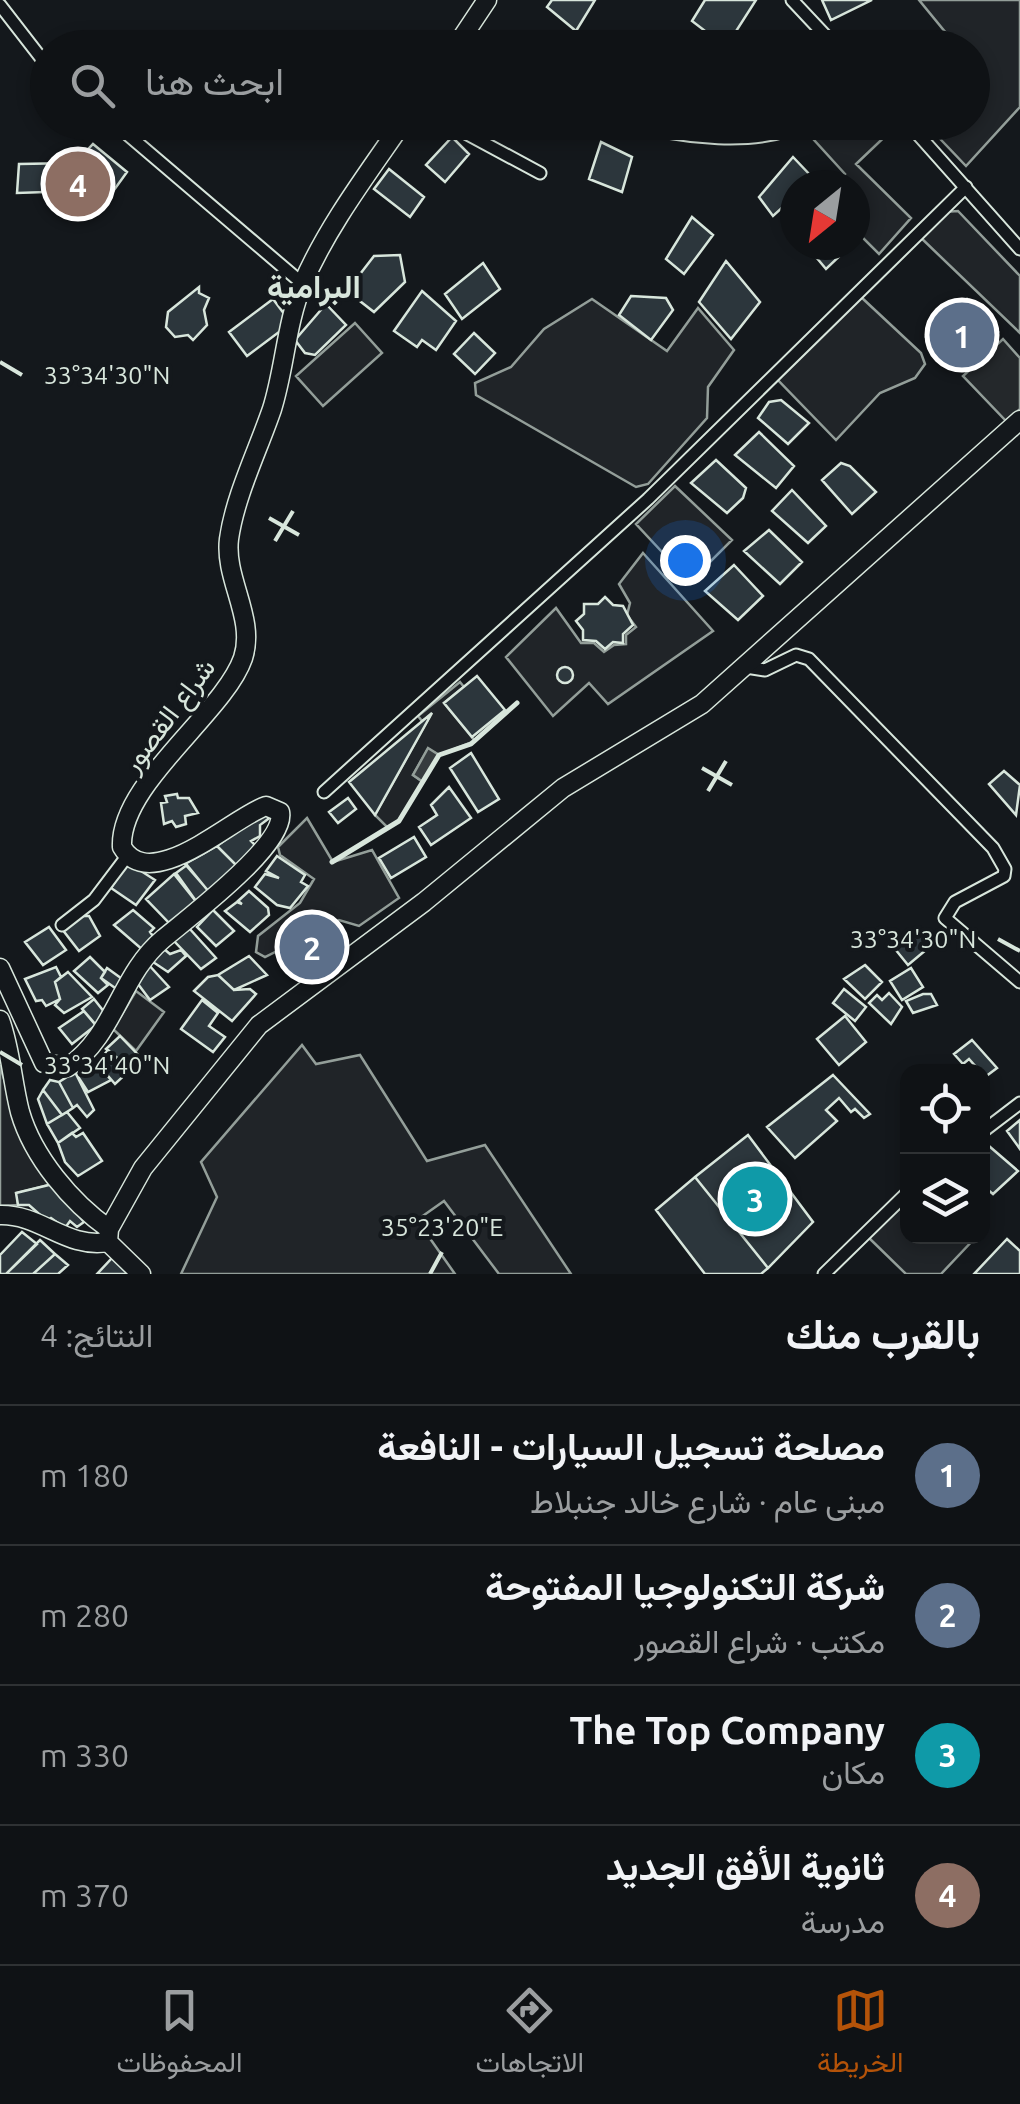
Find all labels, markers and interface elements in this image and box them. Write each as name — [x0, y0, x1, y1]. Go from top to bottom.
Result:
search box — [30, 30, 990, 140]
icon: search — [65, 58, 120, 113]
text: ابحث هنا — [145, 60, 284, 102]
pin: 4 — [46, 146, 110, 222]
north arrow — [780, 170, 870, 260]
district label: البرامية — [267, 268, 361, 307]
pin: 1 — [930, 298, 994, 372]
text: 33°34'30"N — [44, 361, 170, 389]
your location — [660, 535, 711, 586]
street label: شراع القصور — [114, 652, 224, 781]
pin: 2 — [280, 910, 344, 984]
text: 33°34'30"N — [850, 925, 976, 953]
text: 33°34'40"N — [44, 1051, 170, 1079]
map controls — [900, 1064, 990, 1244]
button: locate — [900, 1064, 990, 1154]
button: layers — [900, 1154, 990, 1244]
pin: 3 — [722, 1162, 788, 1236]
text: 35°23'20"E — [381, 1213, 503, 1241]
text: بالقرب منك — [786, 1310, 980, 1357]
text: النتائج: 4 — [40, 1317, 153, 1353]
text: مصلحة تسجيل السيارات - النافعة — [377, 1425, 885, 1467]
text: 180 m — [40, 1457, 129, 1493]
text: 1 — [938, 1457, 957, 1493]
text: مبنى عام · شارع خالد جنبلاط — [530, 1483, 885, 1519]
text: شركة التكنولوجيا المفتوحة — [485, 1565, 885, 1607]
text: 280 m — [40, 1597, 129, 1633]
text: 2 — [938, 1597, 957, 1633]
text: مكتب · شراع القصور — [634, 1623, 885, 1659]
text: The Top Company — [569, 1709, 885, 1751]
text: 330 m — [40, 1737, 129, 1773]
text: 3 — [938, 1737, 957, 1773]
text: مكان — [822, 1754, 885, 1790]
text: ثانوية الأفق الجديد — [606, 1845, 885, 1887]
text: 370 m — [40, 1877, 129, 1913]
text: 4 — [938, 1877, 957, 1913]
text: مدرسة — [801, 1903, 885, 1939]
tab: المحفوظات — [116, 1983, 243, 2087]
tab: الاتجاهات — [475, 1983, 584, 2087]
tab: الخريطة — [817, 1983, 904, 2087]

